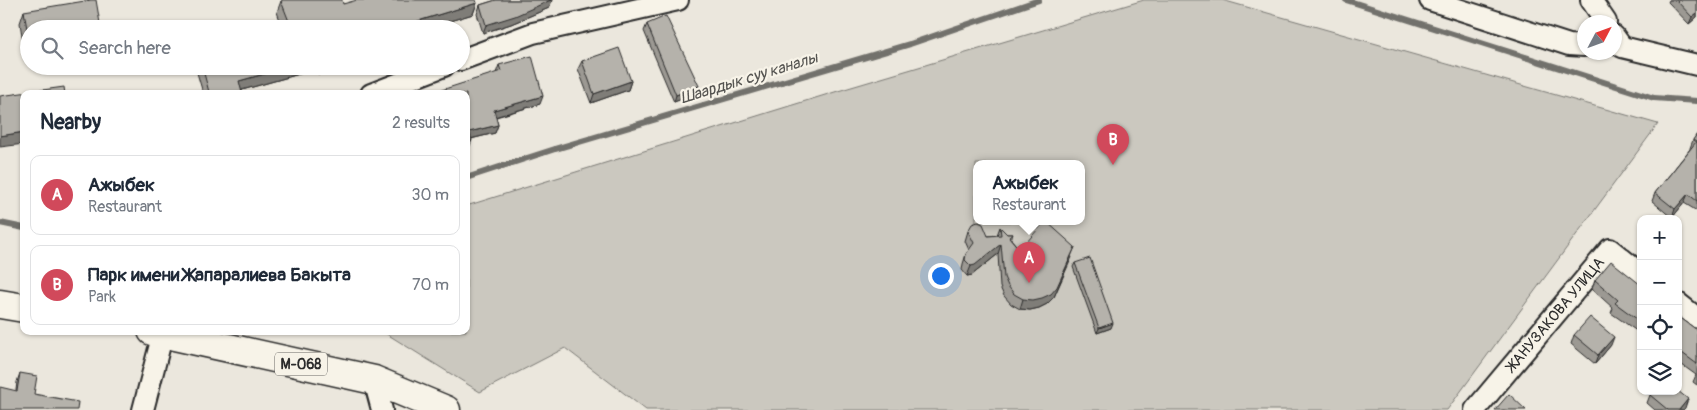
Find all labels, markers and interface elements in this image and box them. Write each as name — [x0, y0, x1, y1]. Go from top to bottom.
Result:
north arrow — [1577, 15, 1622, 60]
search box — [20, 20, 470, 75]
icon: search — [38, 34, 66, 62]
text: Search here — [78, 36, 171, 60]
water label: Шаардык суу каналы — [678, 47, 822, 108]
text: Nearby — [40, 109, 101, 136]
text: 2 results — [392, 113, 450, 133]
pin: B — [1097, 124, 1129, 165]
popup — [973, 160, 1085, 225]
text: Ажыбек — [992, 171, 1059, 195]
text: Ажыбек — [88, 173, 155, 197]
text: A — [52, 185, 62, 205]
text: 30 m — [411, 185, 449, 205]
text: Restaurant — [992, 195, 1066, 215]
text: Restaurant — [88, 197, 162, 217]
map controls — [1637, 215, 1682, 395]
button: + — [1637, 215, 1682, 260]
pin: A — [1013, 242, 1045, 283]
street label: ЖАНУЗАКОВА УЛИЦА — [1501, 253, 1609, 377]
button: − — [1637, 260, 1682, 305]
text: Парк имени Жапаралиева Бакыта — [88, 263, 351, 287]
your location — [928, 263, 954, 289]
text: B — [52, 275, 62, 295]
text: 70 m — [412, 275, 449, 295]
text: Park — [88, 287, 116, 307]
button: locate — [1637, 305, 1682, 350]
button: layers — [1637, 350, 1682, 395]
road number: М-068 — [275, 352, 327, 376]

